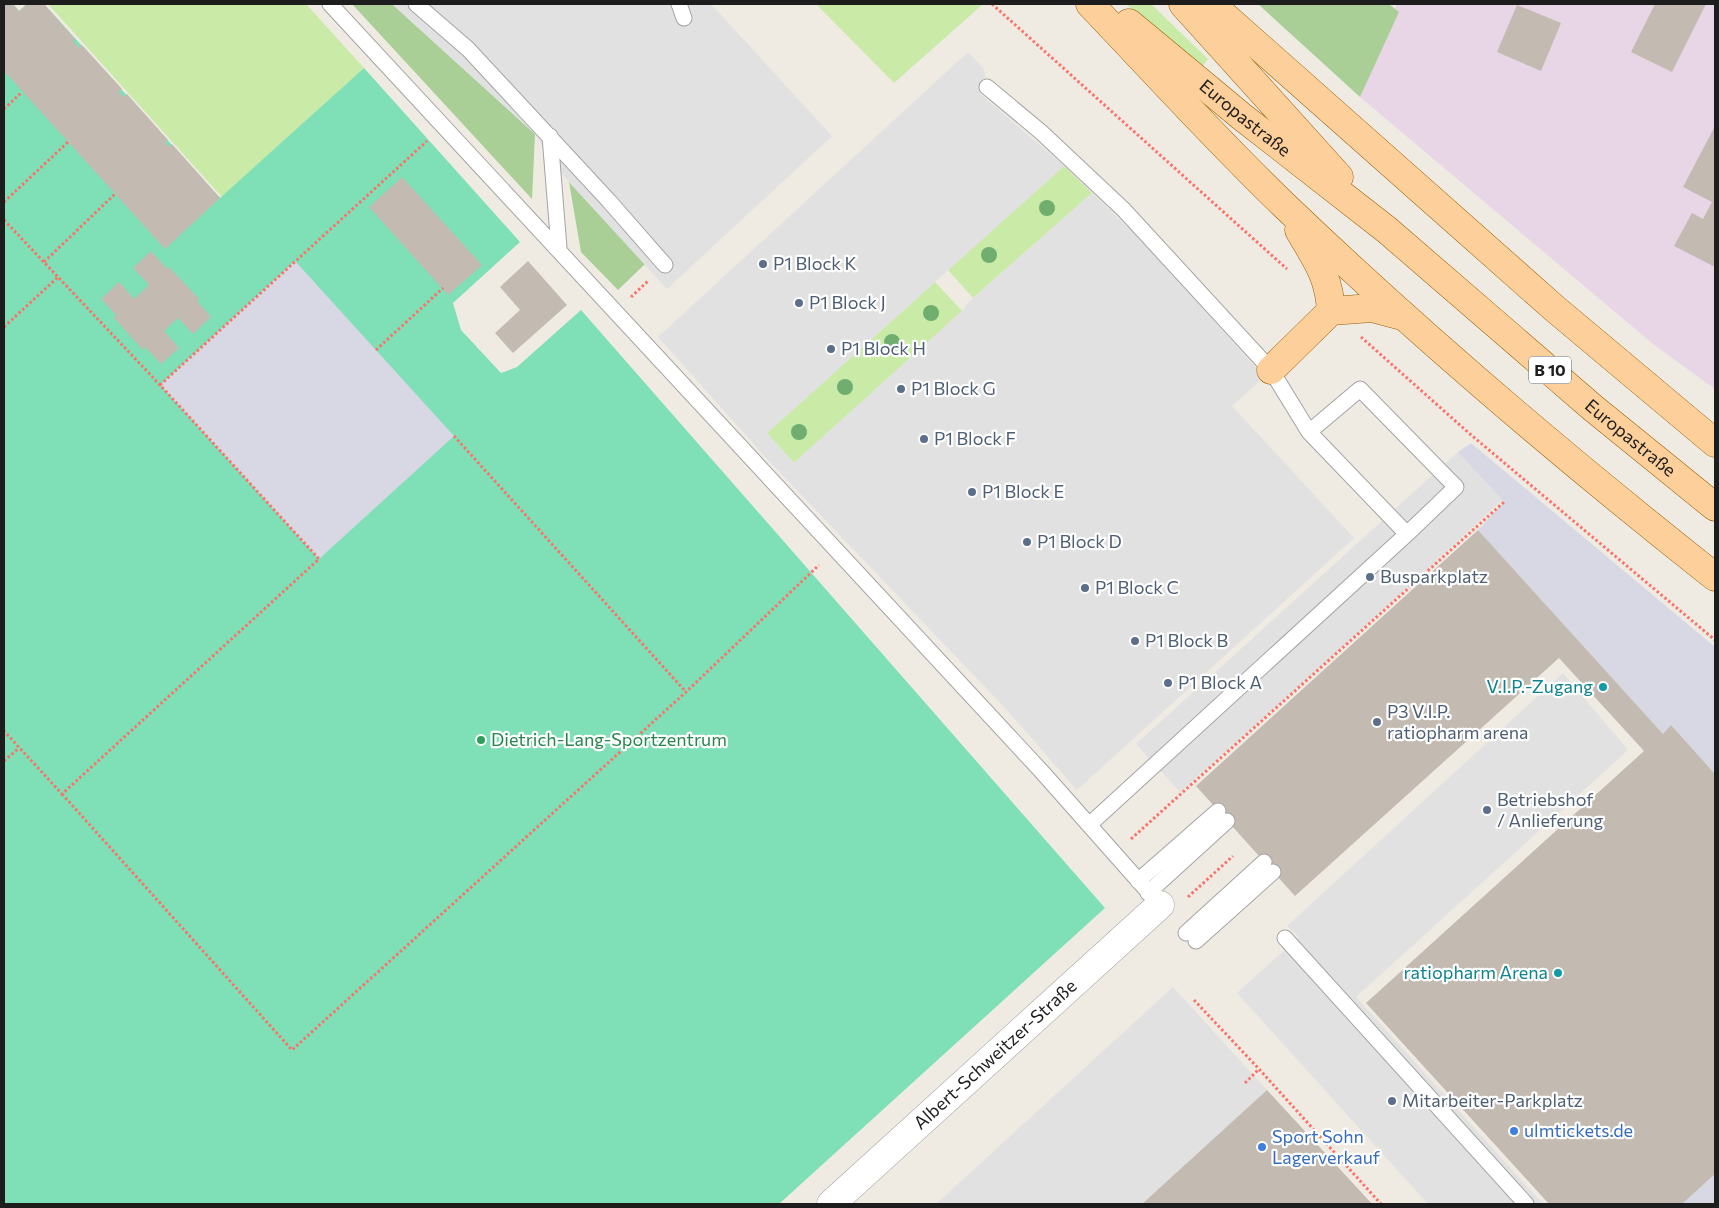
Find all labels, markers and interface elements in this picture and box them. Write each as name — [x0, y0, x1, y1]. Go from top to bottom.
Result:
street label: Europastraße — [1195, 74, 1296, 161]
place label: P1 Block K — [773, 252, 857, 274]
marker: P1 Block K — [757, 258, 769, 270]
place label: P1 Block J — [809, 291, 886, 313]
marker: P1 Block J — [793, 297, 805, 309]
place label: P1 Block H — [841, 337, 926, 359]
marker: P1 Block H — [825, 343, 837, 355]
road number: B 10 — [1529, 356, 1571, 384]
place label: P1 Block G — [911, 377, 996, 399]
marker: P1 Block G — [895, 383, 907, 395]
street label: Europastraße — [1581, 394, 1681, 481]
place label: P1 Block F — [934, 427, 1016, 449]
marker: P1 Block F — [918, 433, 930, 445]
place label: P1 Block E — [982, 480, 1064, 502]
marker: P1 Block E — [966, 486, 978, 498]
place label: P1 Block D — [1037, 530, 1122, 552]
marker: P1 Block D — [1021, 536, 1033, 548]
place label: Busparkplatz — [1380, 565, 1488, 587]
marker: Busparkplatz — [1364, 571, 1376, 583]
place label: P1 Block C — [1095, 576, 1179, 598]
marker: P1 Block C — [1079, 582, 1091, 594]
place label: P1 Block B — [1145, 629, 1228, 651]
marker: P1 Block B — [1129, 635, 1141, 647]
place label: P1 Block A — [1178, 671, 1262, 693]
place label: V.I.P.-Zugang — [1486, 675, 1593, 697]
marker: P1 Block A — [1162, 677, 1174, 689]
marker: V.I.P.-Zugang — [1597, 681, 1609, 693]
place label: P3 V.I.P. ratiopharm arena — [1387, 700, 1528, 743]
marker: P3 V.I.P. ratiopharm arena — [1371, 716, 1383, 728]
place label: Dietrich-Lang-Sportzentrum — [491, 728, 727, 750]
marker: Dietrich-Lang-Sportzentrum — [475, 734, 487, 746]
place label: Betriebshof / Anlieferung — [1497, 788, 1603, 831]
marker: Betriebshof / Anlieferung — [1481, 804, 1493, 816]
place label: ratiopharm Arena — [1404, 961, 1548, 983]
marker: ratiopharm Arena — [1552, 967, 1564, 979]
street label: Albert-Schweitzer-Straße — [909, 974, 1081, 1134]
place label: Mitarbeiter-Parkplatz — [1402, 1089, 1583, 1111]
marker: Mitarbeiter-Parkplatz — [1386, 1095, 1398, 1107]
place label: ulmtickets.de — [1524, 1119, 1633, 1141]
place label: Sport Sohn Lagerverkauf — [1272, 1125, 1381, 1168]
marker: ulmtickets.de — [1508, 1125, 1520, 1137]
marker: Sport Sohn Lagerverkauf — [1256, 1141, 1268, 1153]

